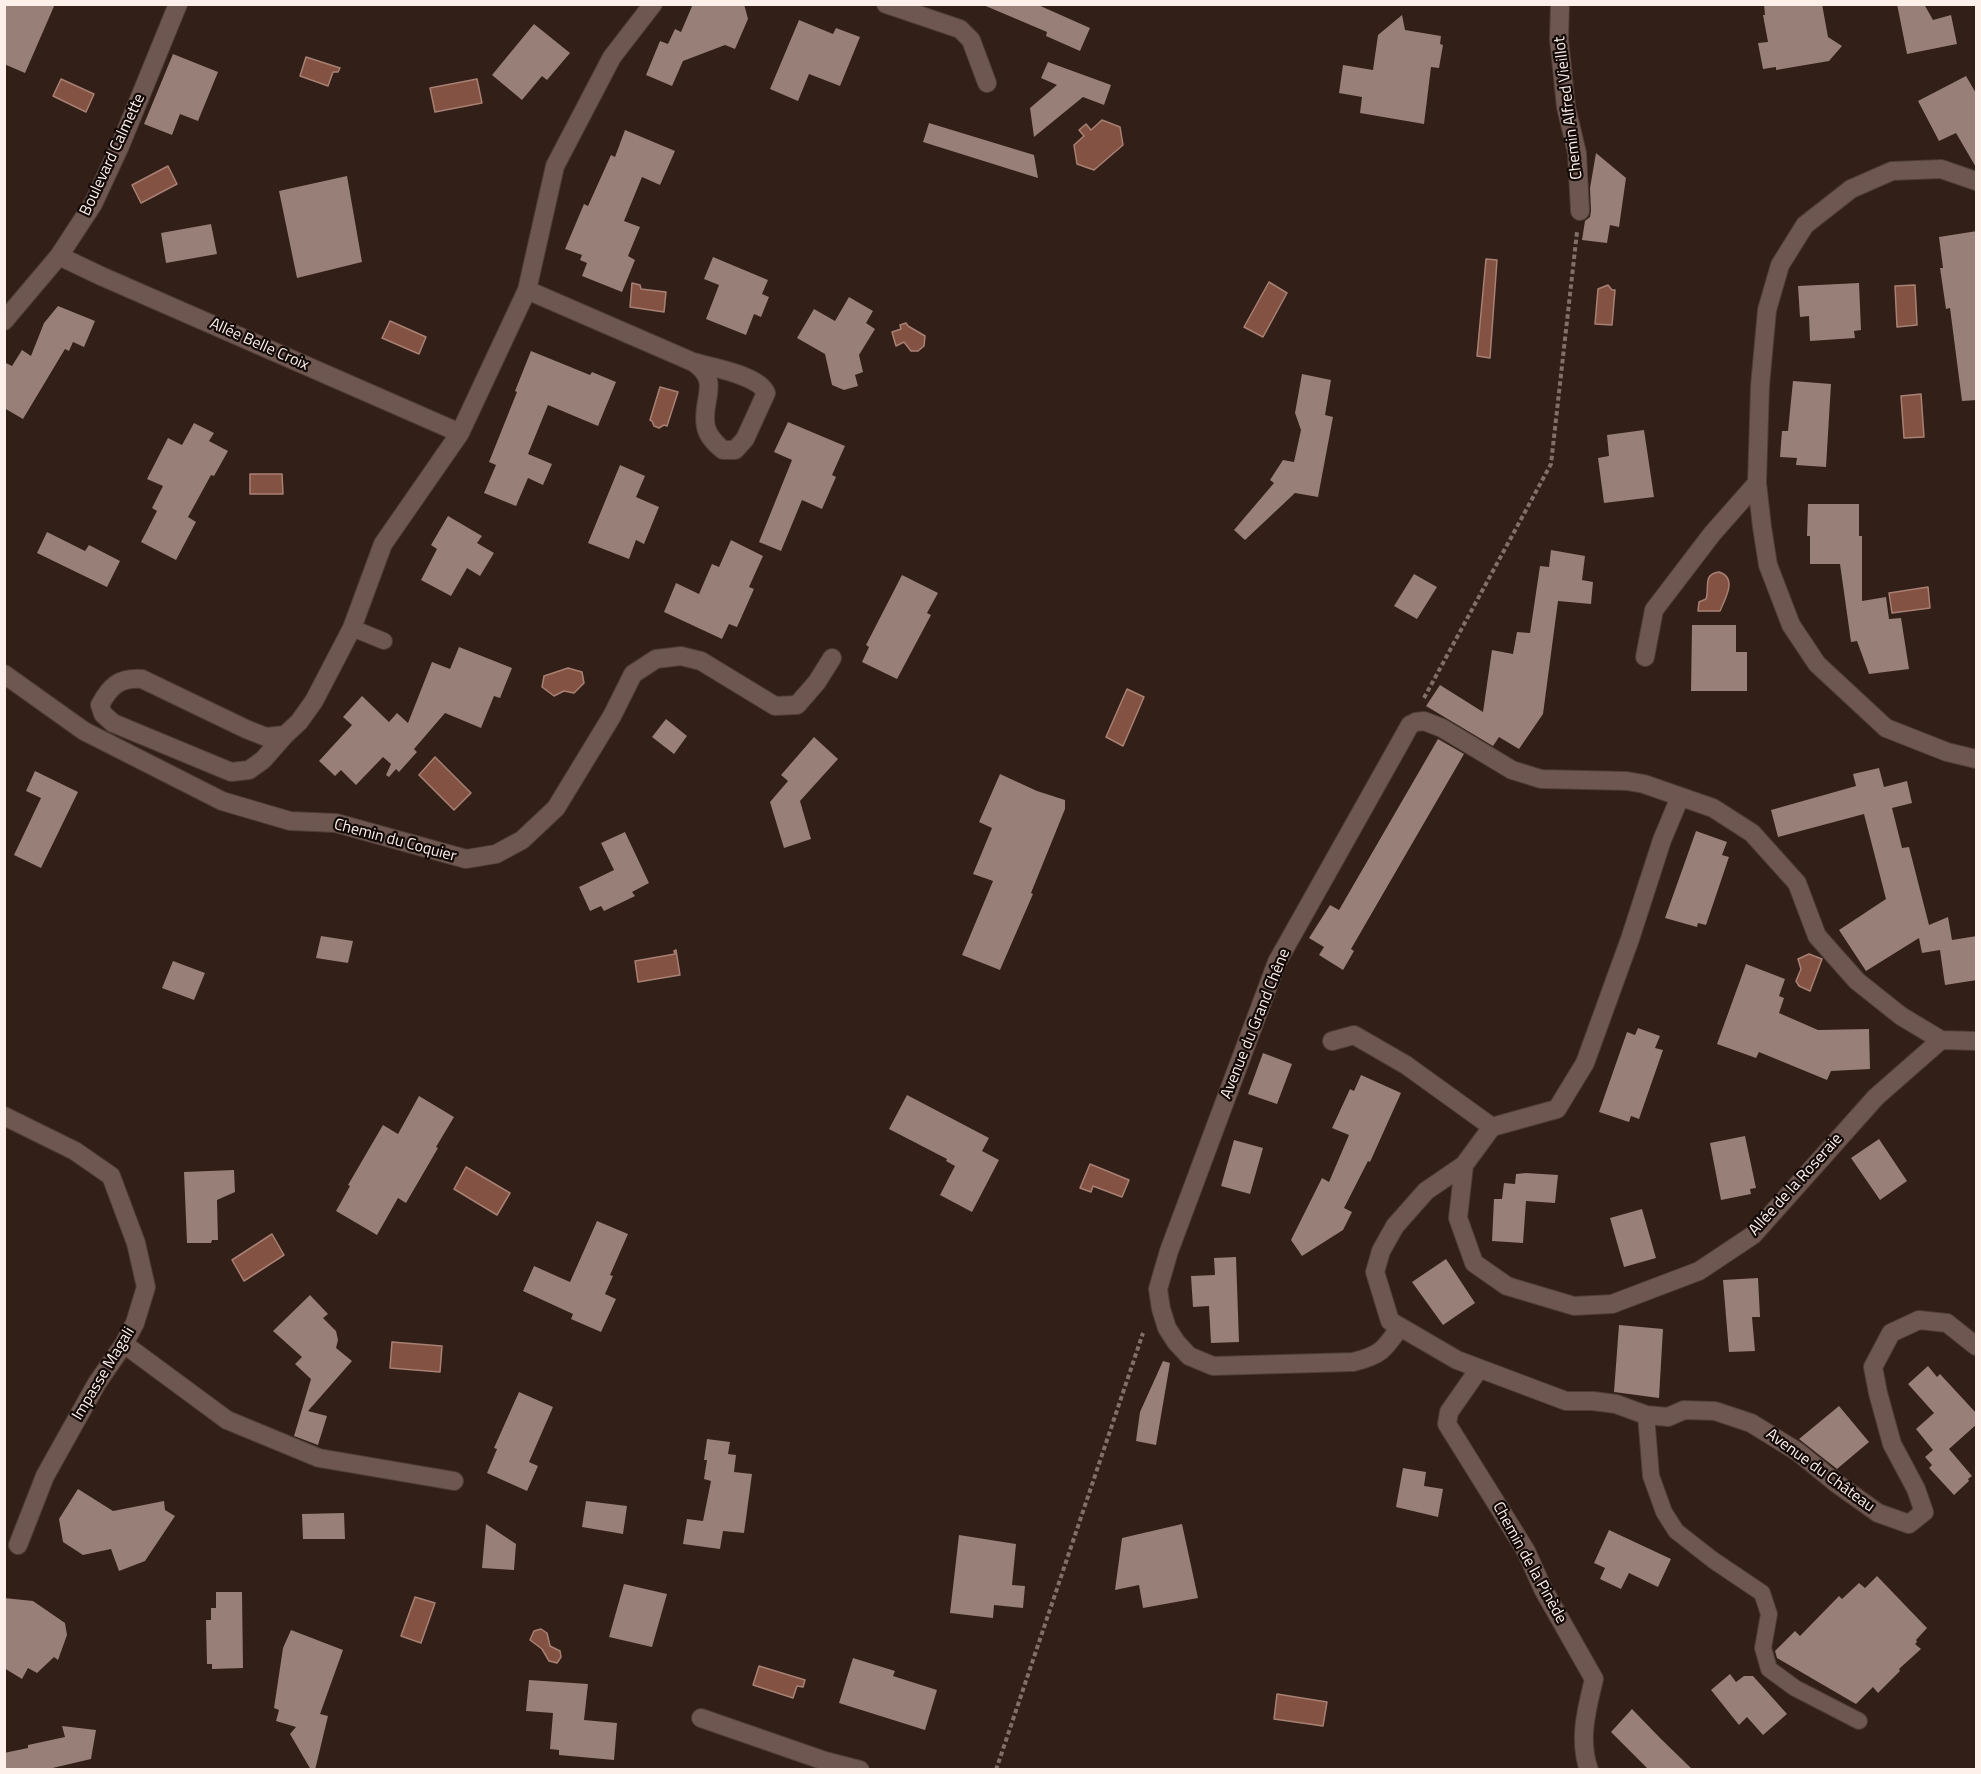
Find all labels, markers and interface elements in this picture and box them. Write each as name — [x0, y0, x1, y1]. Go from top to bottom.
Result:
street label: Chemin Alfred Vieillot — [1551, 35, 1587, 181]
street label: Boulevard Calmette — [76, 91, 150, 219]
street label: Allée Belle Croix — [206, 315, 312, 375]
street label: Chemin du Coquier — [332, 815, 458, 867]
street label: Avenue du Grand Chêne — [1217, 946, 1295, 1102]
street label: Allée de la Roseraie — [1745, 1130, 1847, 1240]
street label: Impasse Magali — [69, 1324, 139, 1424]
street label: Avenue du Château — [1762, 1425, 1878, 1517]
street label: Chemin de la Pinède — [1488, 1499, 1570, 1627]

